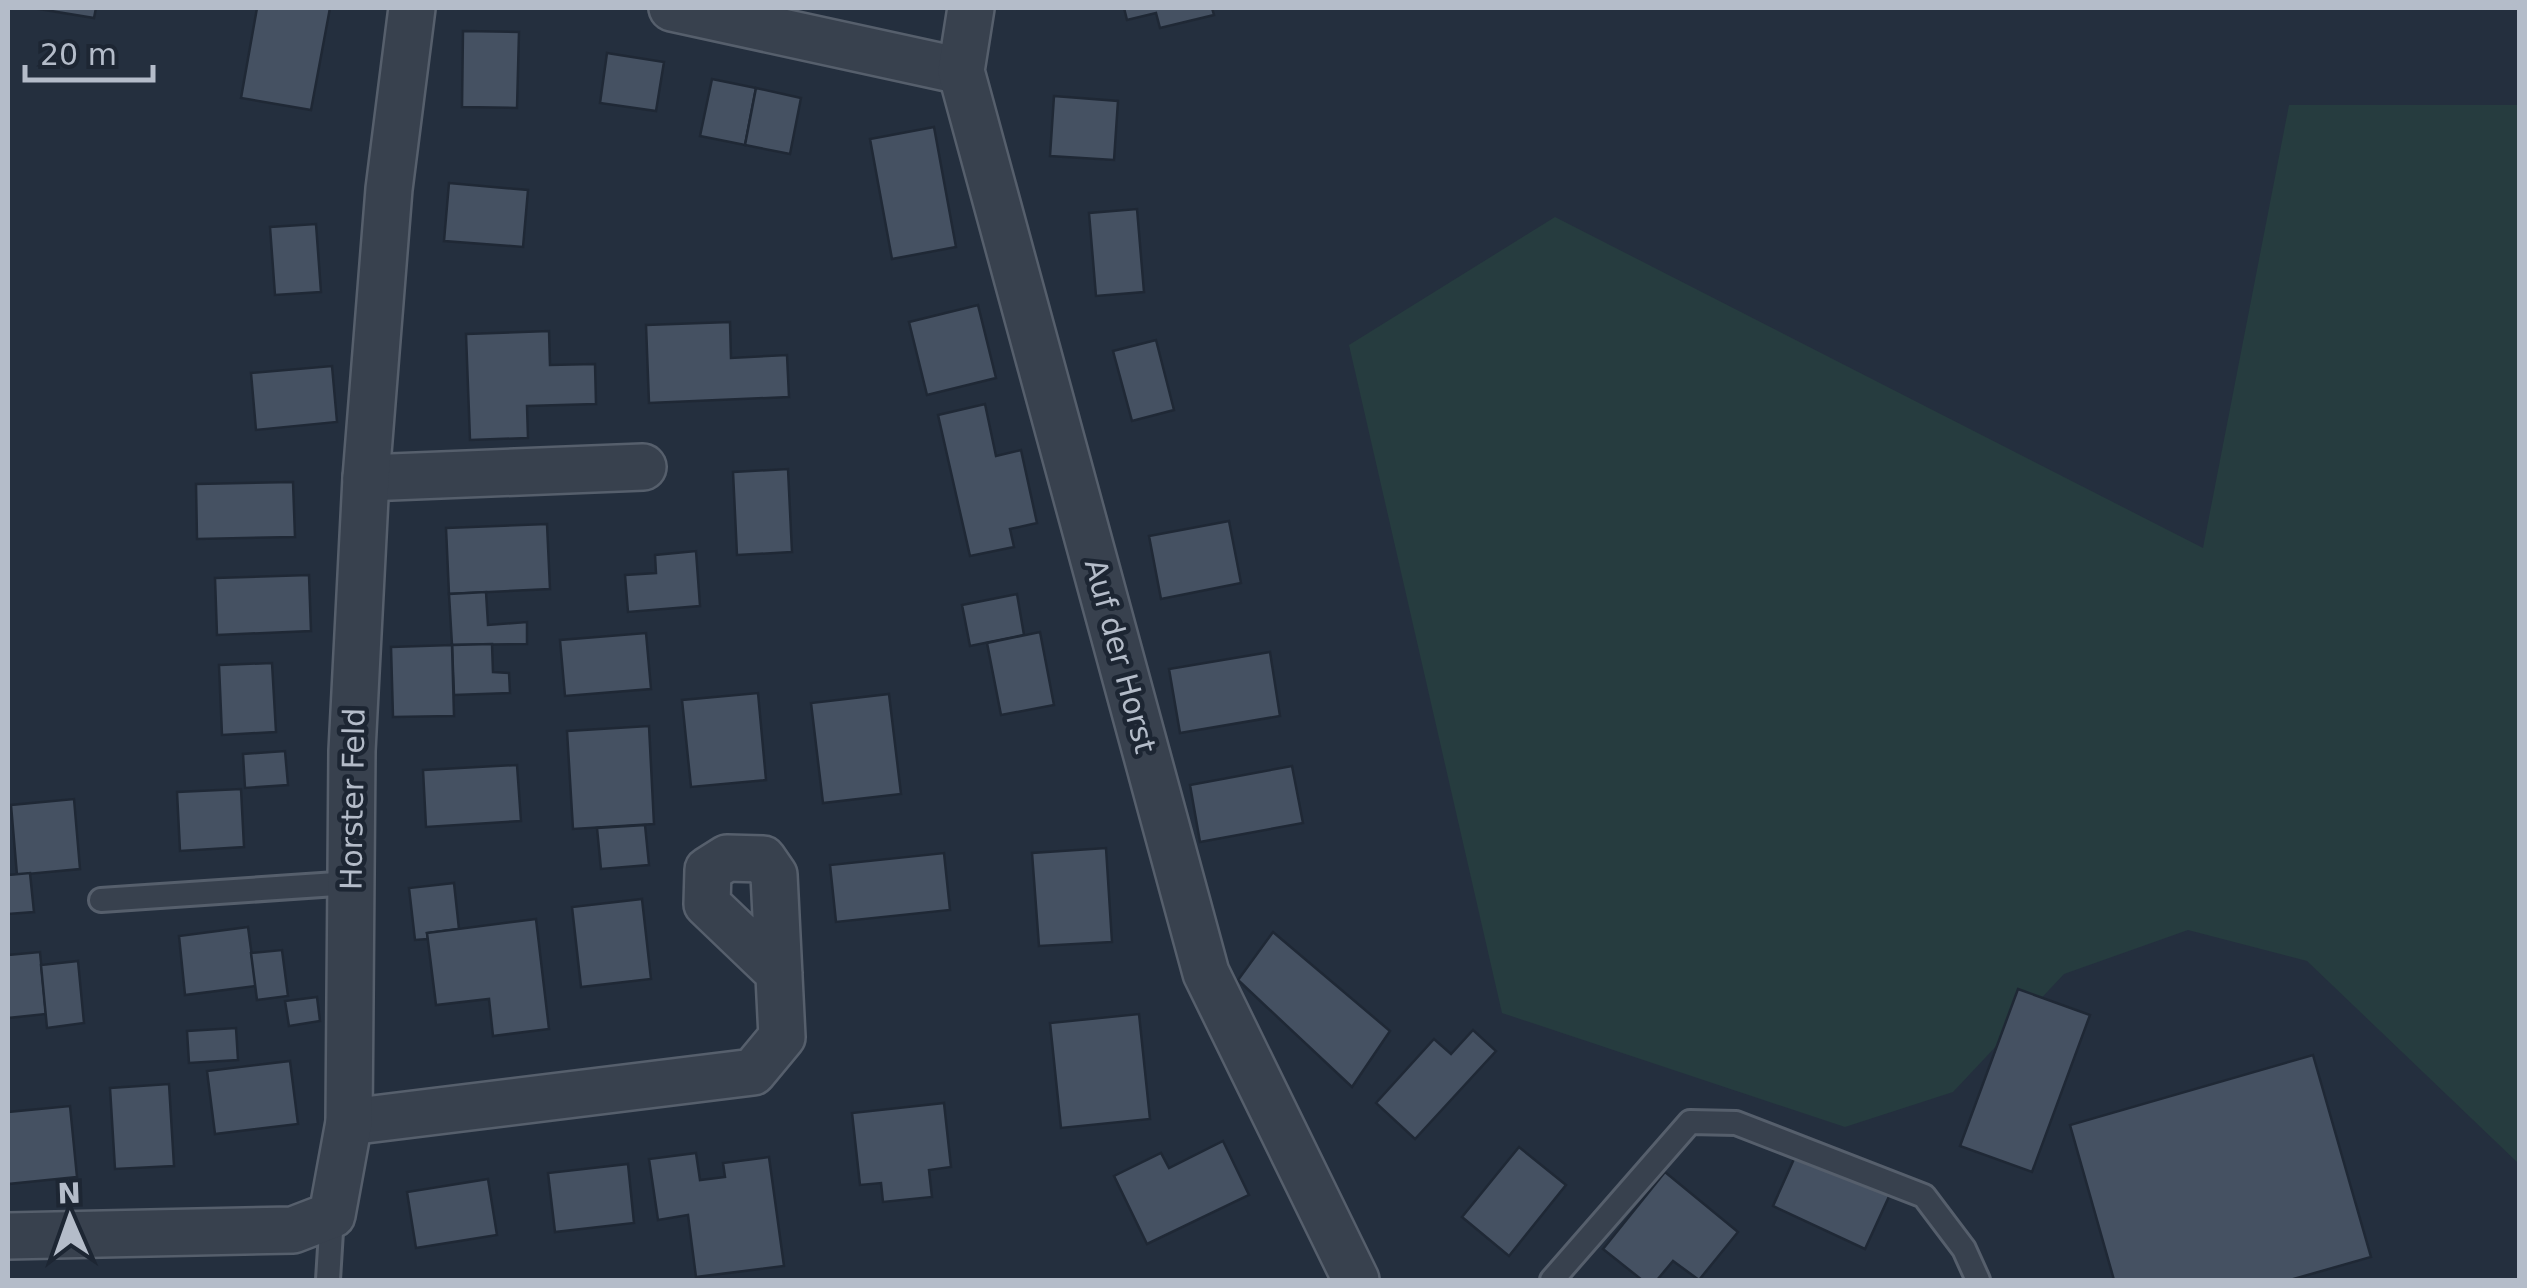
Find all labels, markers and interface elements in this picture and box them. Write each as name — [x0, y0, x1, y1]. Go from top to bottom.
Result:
scale bar — [25, 20, 152, 82]
text: 20 m — [40, 37, 117, 72]
street label: Auf der Horst — [1078, 555, 1163, 757]
street label: Horster Feld — [333, 707, 372, 890]
north arrow — [20, 1168, 120, 1268]
text: N — [57, 1177, 81, 1210]

